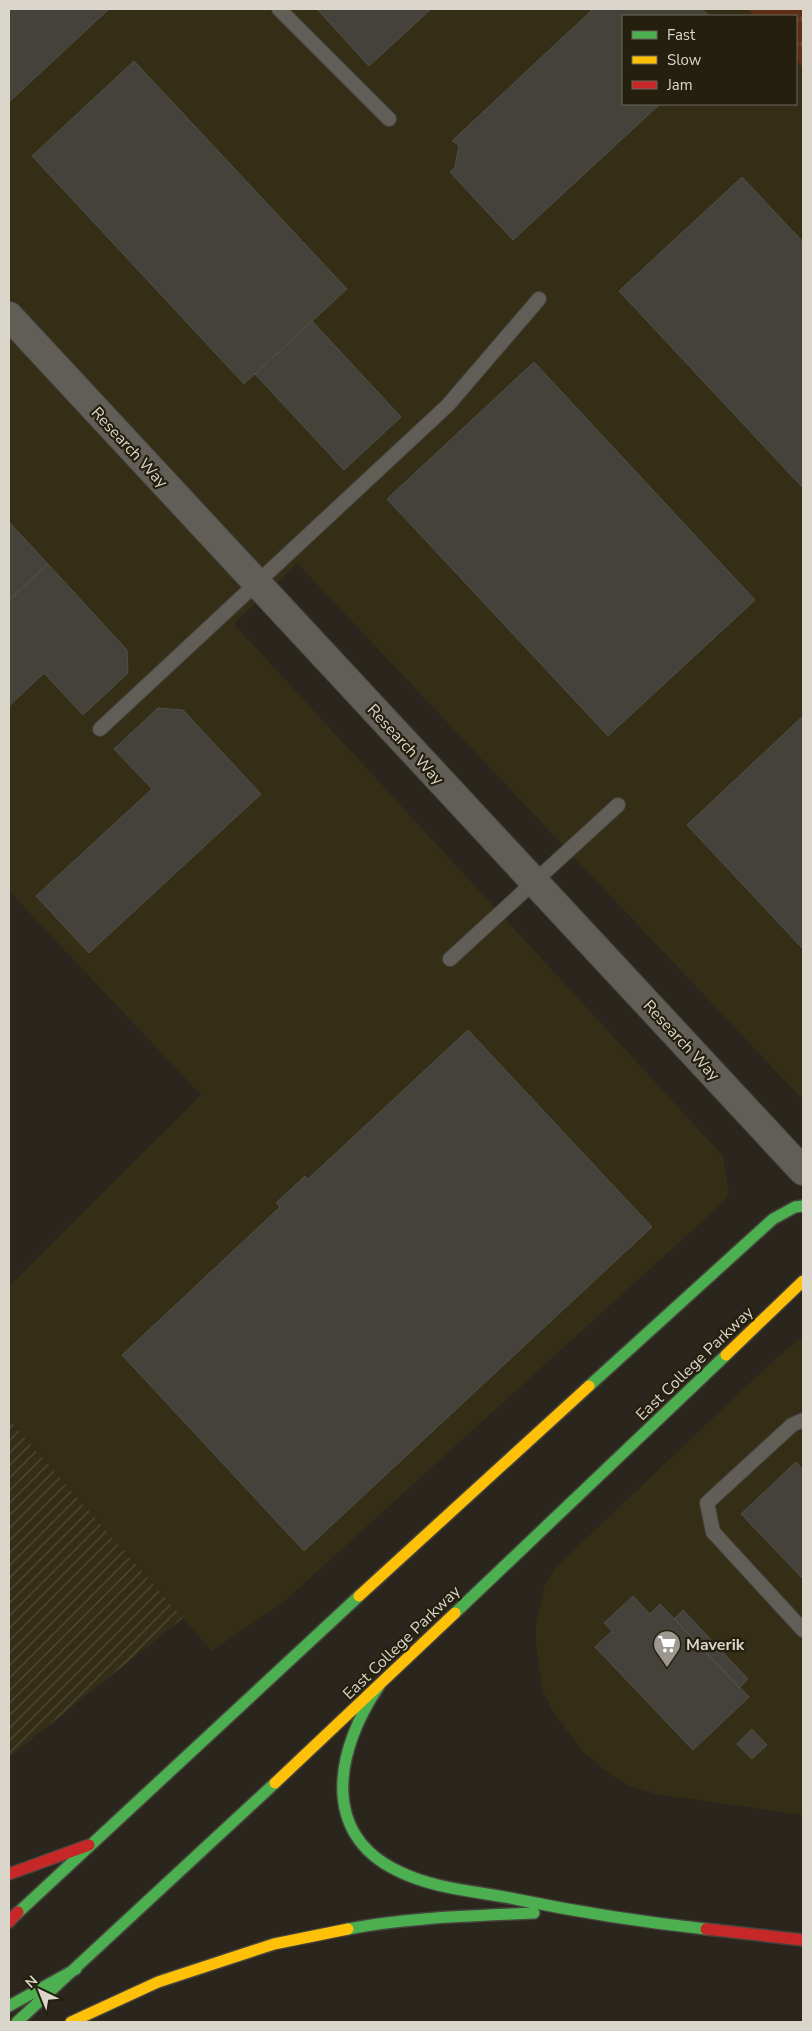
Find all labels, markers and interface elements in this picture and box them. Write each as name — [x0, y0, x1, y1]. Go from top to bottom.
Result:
legend — [622, 15, 797, 105]
text: Fast — [667, 25, 696, 45]
text: Slow — [667, 50, 702, 70]
text: Jam — [666, 75, 693, 95]
street label: Research Way — [86, 402, 173, 494]
street label: Research Way — [362, 699, 449, 791]
street label: Research Way — [638, 995, 725, 1087]
street label: East College Parkway — [631, 1301, 759, 1426]
street label: East College Parkway — [338, 1580, 466, 1705]
supermarket icon: Maverik — [652, 1629, 682, 1668]
place label: Maverik — [686, 1634, 745, 1656]
north arrow — [15, 1966, 65, 2016]
text: N — [21, 1971, 42, 1992]

